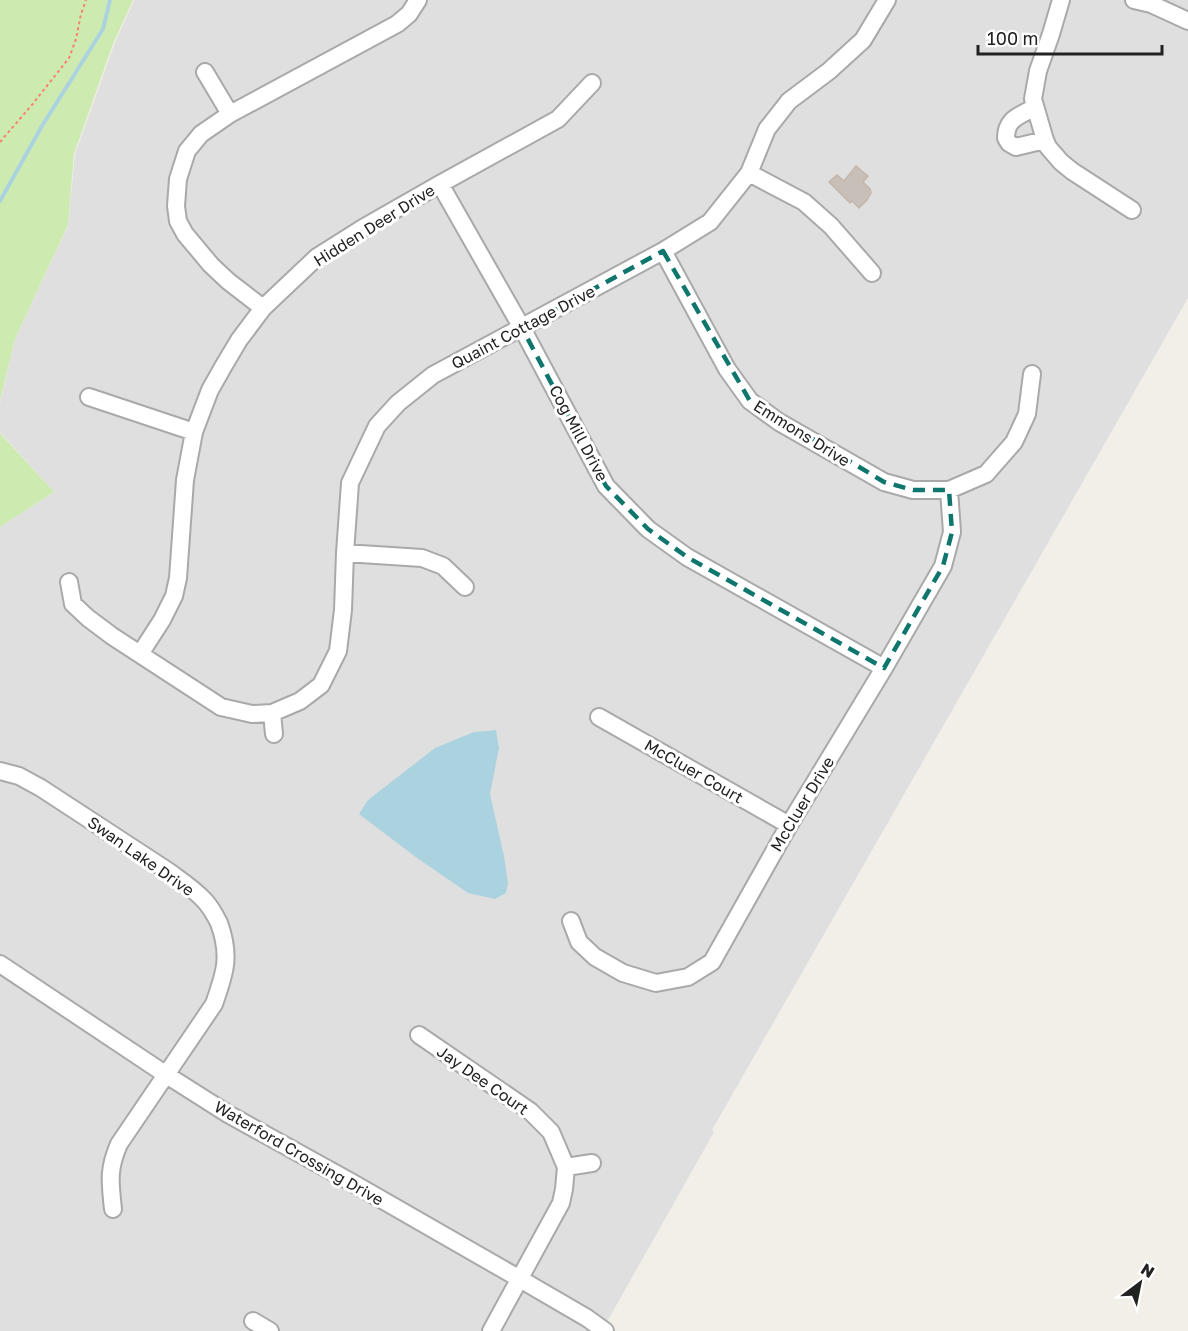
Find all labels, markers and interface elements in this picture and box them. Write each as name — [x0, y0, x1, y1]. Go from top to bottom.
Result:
scale bar — [978, 18, 1162, 56]
text: 100 m — [987, 27, 1038, 49]
street label: Hidden Deer Drive — [310, 180, 438, 270]
street label: Quaint Cottage Drive — [448, 281, 598, 373]
street label: Cog Mill Drive — [545, 381, 613, 485]
street label: Emmons Drive — [750, 395, 854, 471]
street label: McCluer Court — [641, 735, 747, 807]
street label: McCluer Drive — [766, 753, 838, 855]
street label: Swan Lake Drive — [84, 812, 198, 900]
street label: Jay Dee Court — [433, 1041, 533, 1119]
street label: Waterford Crossing Drive — [211, 1096, 387, 1210]
north arrow — [1110, 1253, 1170, 1313]
text: N — [1137, 1259, 1158, 1282]

